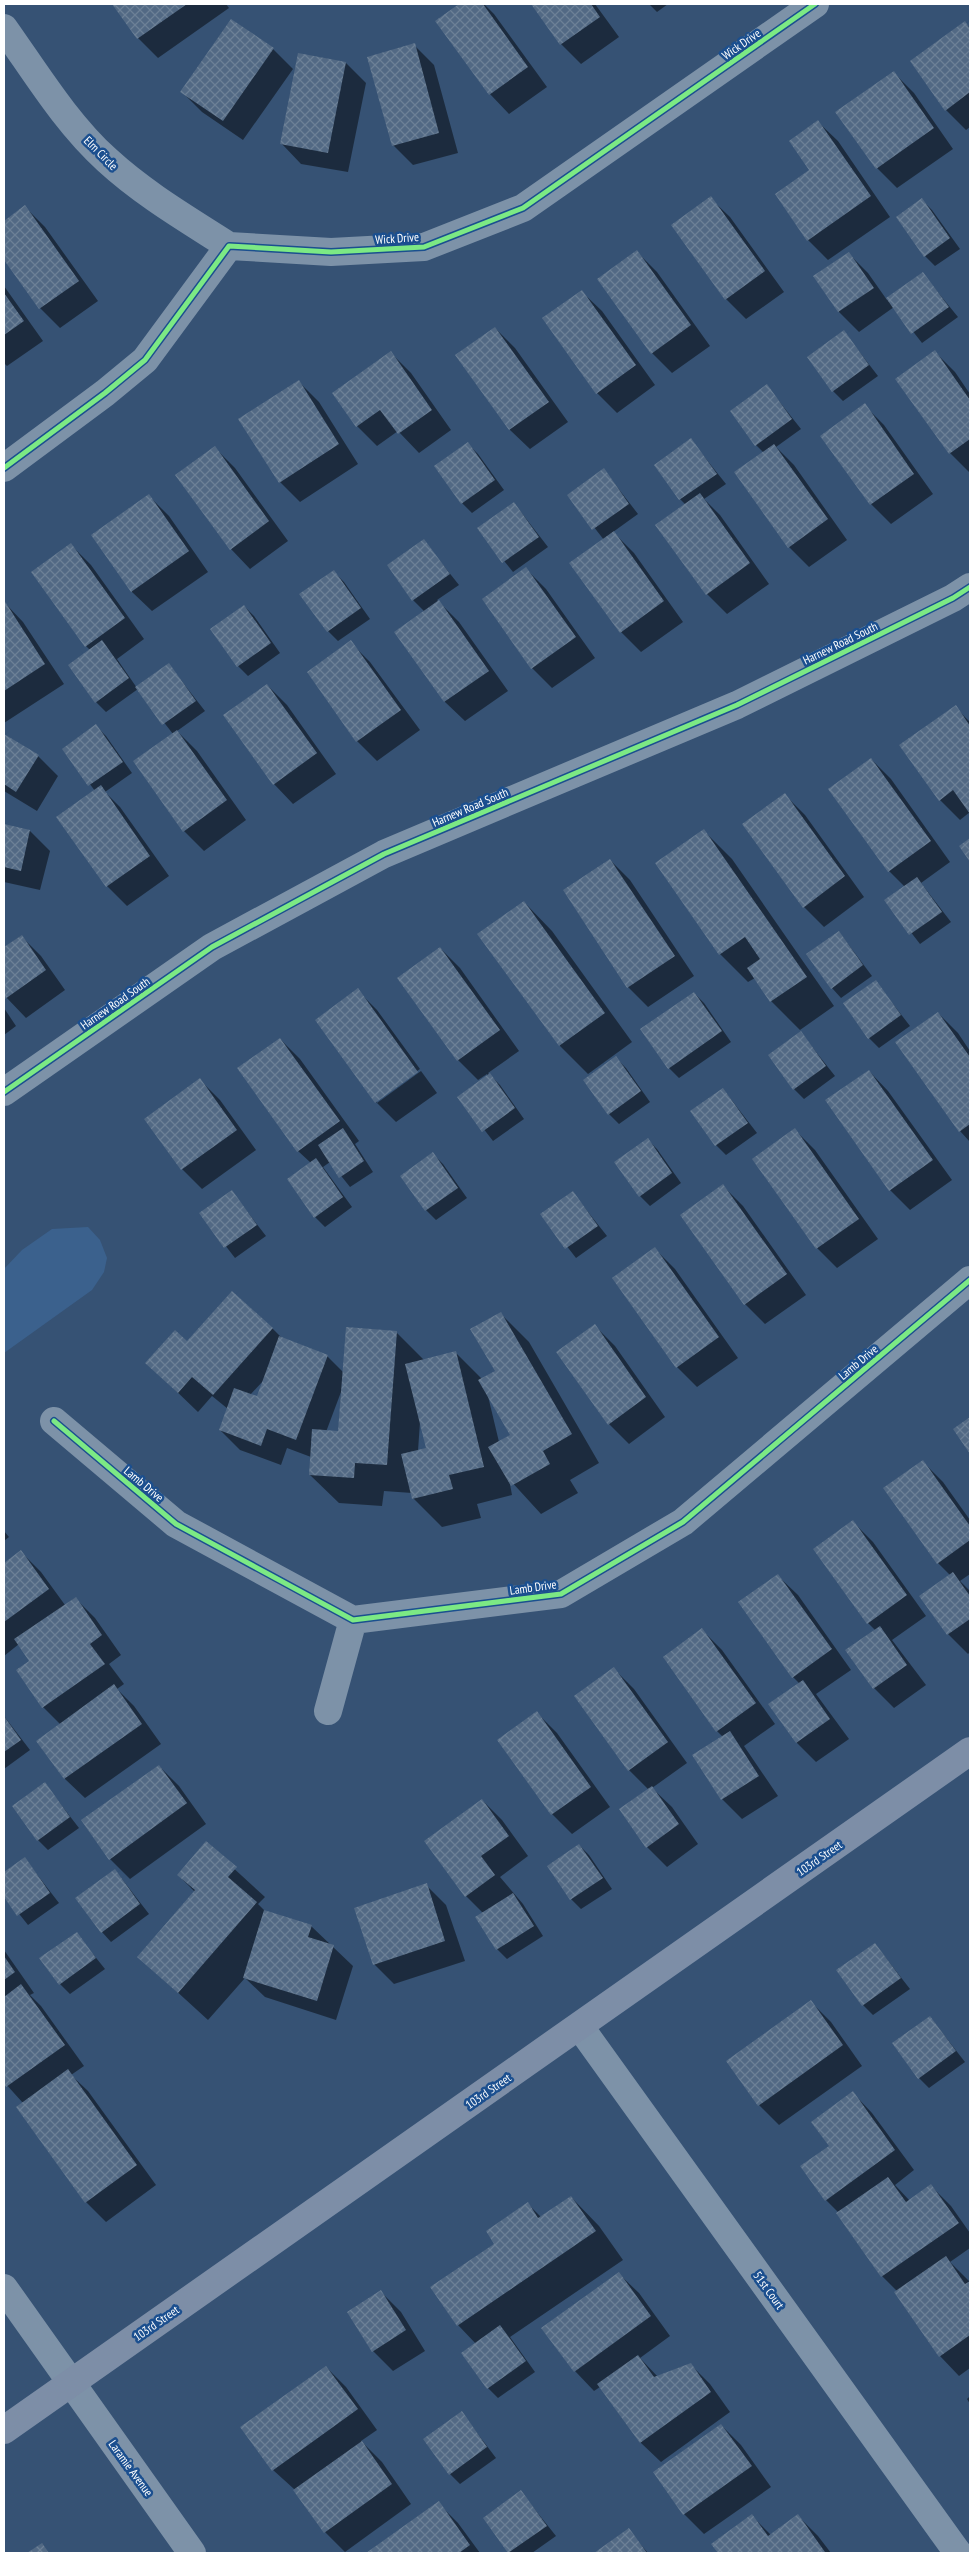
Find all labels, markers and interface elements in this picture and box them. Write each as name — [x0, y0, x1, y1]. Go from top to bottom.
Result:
street label: Wick Drive — [719, 25, 763, 63]
street label: Elm Circle — [81, 133, 121, 173]
street label: Wick Drive — [375, 229, 419, 247]
street label: Harnew Road South — [800, 618, 880, 668]
street label: Harnew Road South — [430, 784, 510, 830]
street label: Harnew Road South — [77, 974, 153, 1032]
street label: Lamb Drive — [835, 1341, 881, 1383]
street label: Lamb Drive — [121, 1463, 167, 1505]
street label: Lamb Drive — [509, 1576, 557, 1598]
street label: 103rd Street — [793, 1837, 845, 1879]
street label: 103rd Street — [462, 2070, 514, 2112]
street label: 51st Court — [750, 2268, 788, 2312]
street label: 103rd Street — [130, 2302, 182, 2344]
street label: Laramie Avenue — [106, 2437, 156, 2499]

